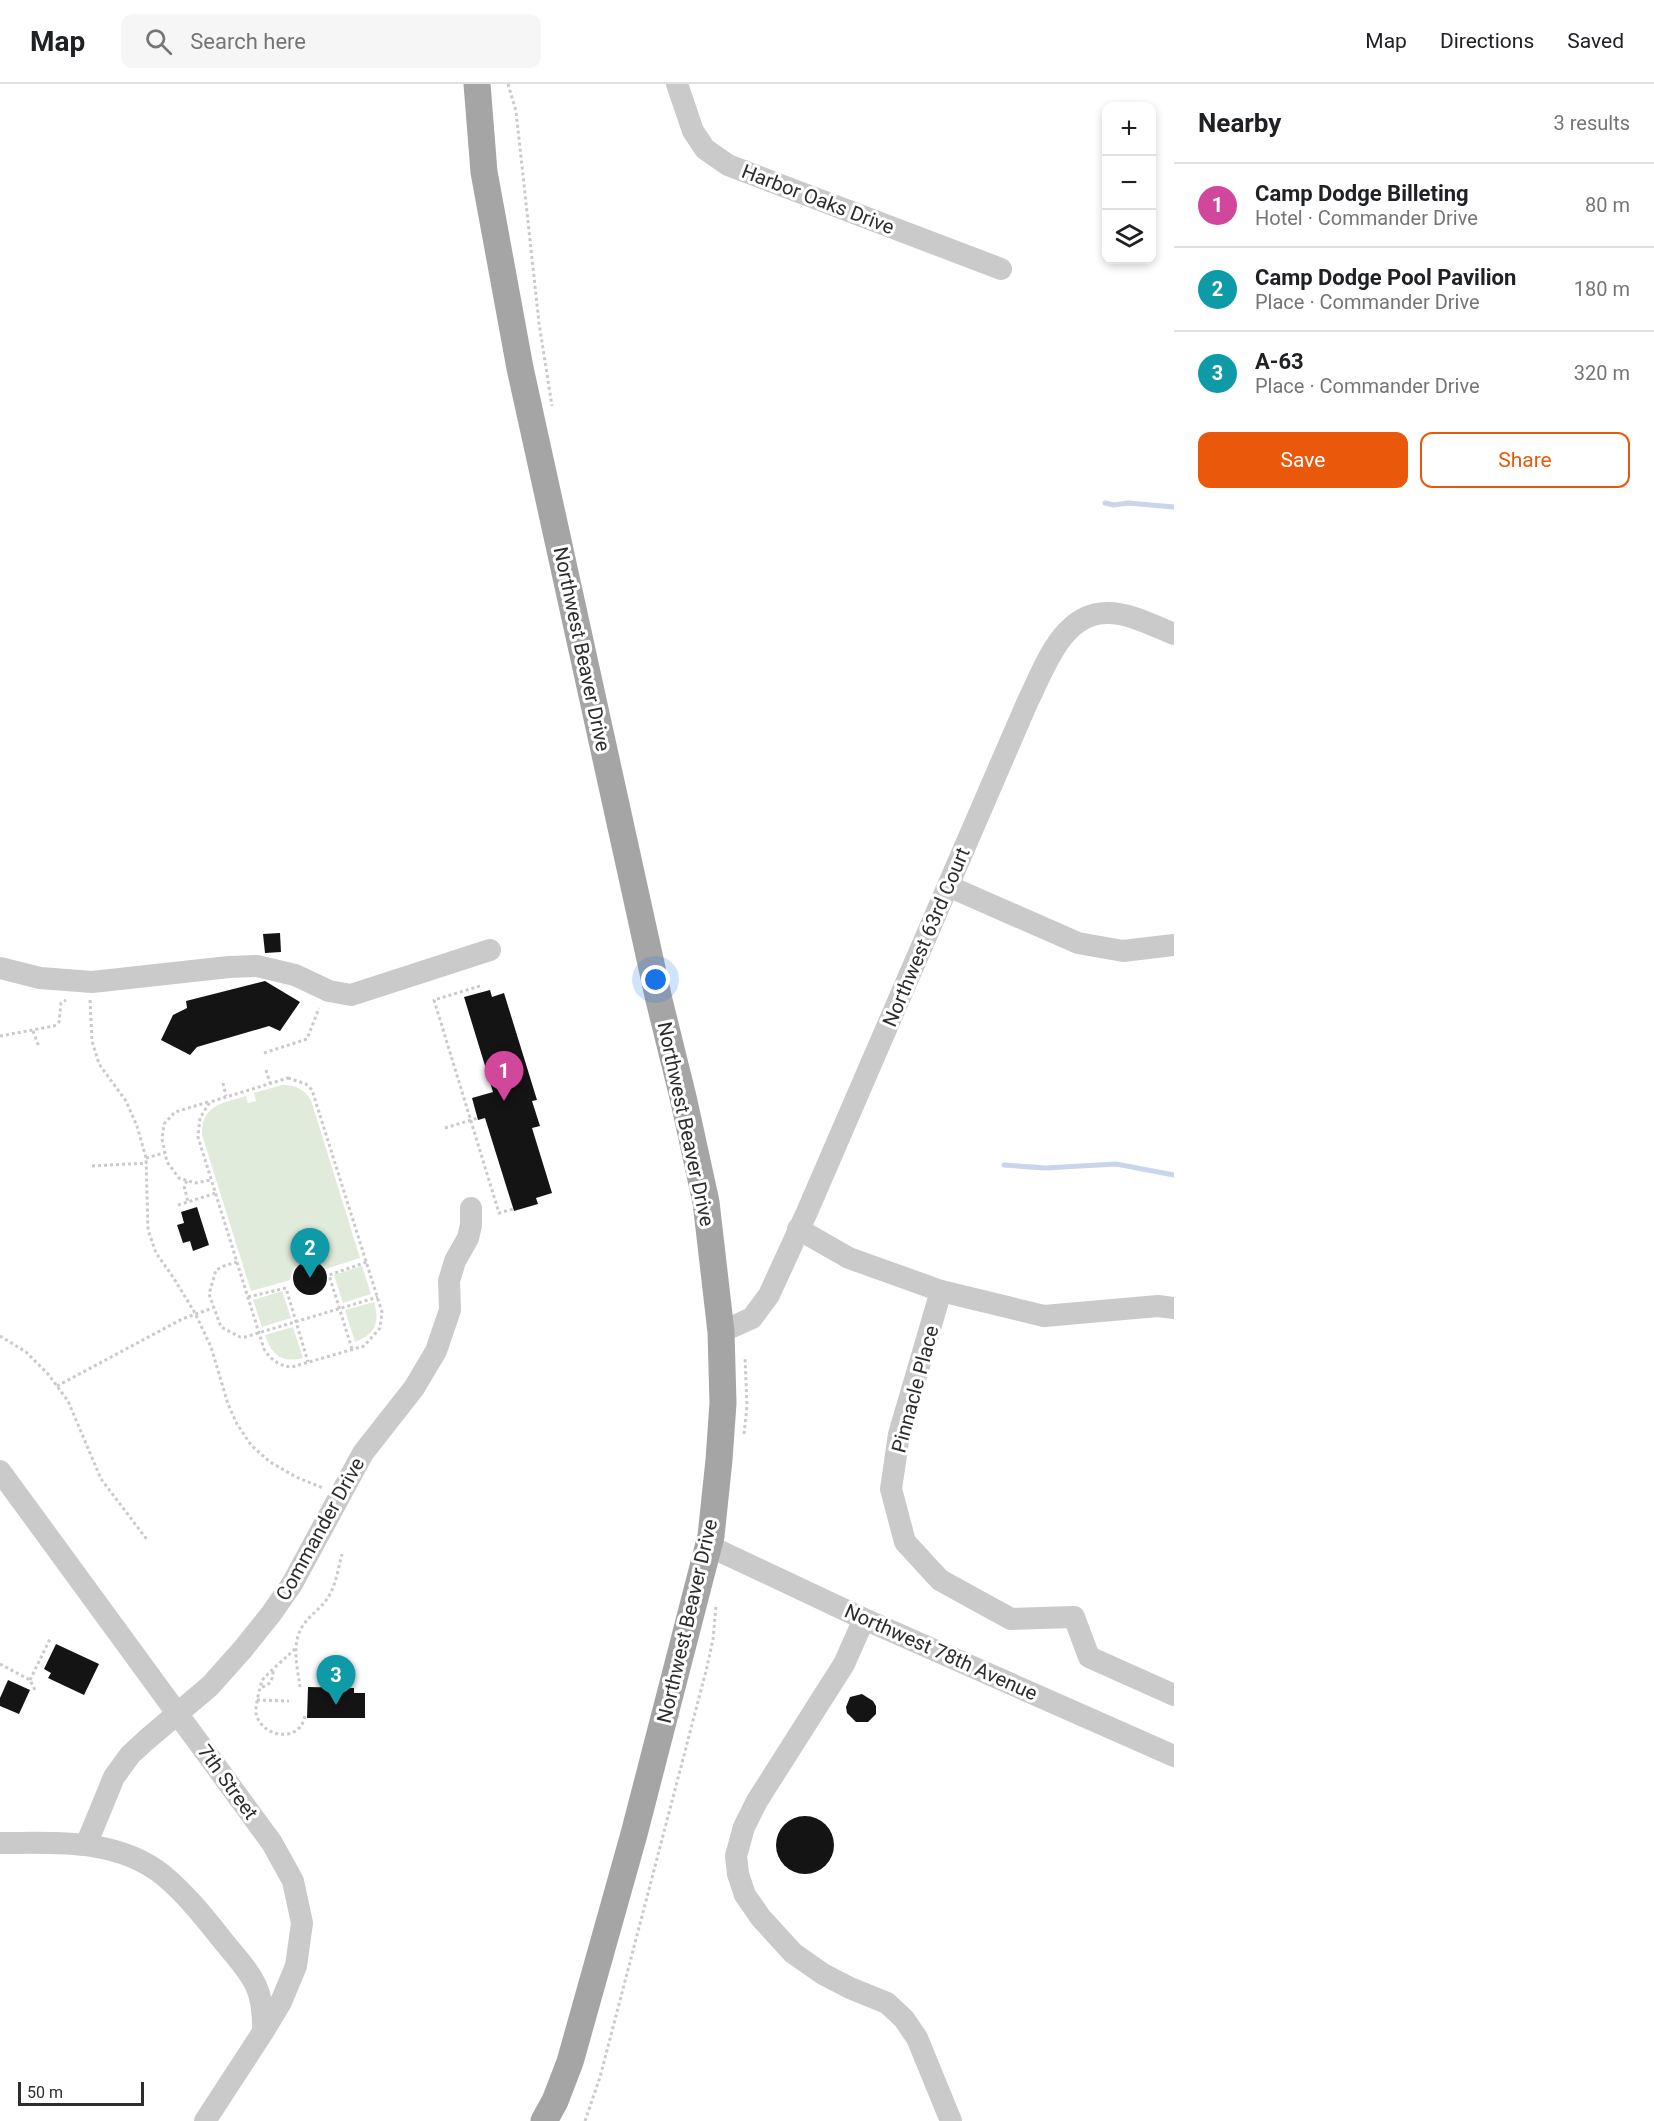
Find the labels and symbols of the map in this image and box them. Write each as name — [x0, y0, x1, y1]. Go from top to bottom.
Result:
street label: Harbor Oaks Drive — [738, 159, 898, 239]
street label: Northwest Beaver Drive — [549, 544, 615, 754]
street label: Northwest 63rd Court — [877, 844, 975, 1030]
your location — [641, 965, 670, 994]
street label: Northwest Beaver Drive — [653, 1019, 719, 1229]
pin: 1 — [484, 1052, 524, 1101]
pin: 2 — [290, 1228, 330, 1278]
street label: Pinnacle Place — [886, 1323, 944, 1455]
street label: Commander Drive — [271, 1453, 369, 1605]
street label: Northwest Beaver Drive — [652, 1517, 722, 1725]
street label: Northwest 78th Avenue — [841, 1599, 1041, 1705]
pin: 3 — [316, 1656, 356, 1705]
street label: 7th Street — [193, 1740, 263, 1824]
scale bar — [18, 2079, 144, 2106]

